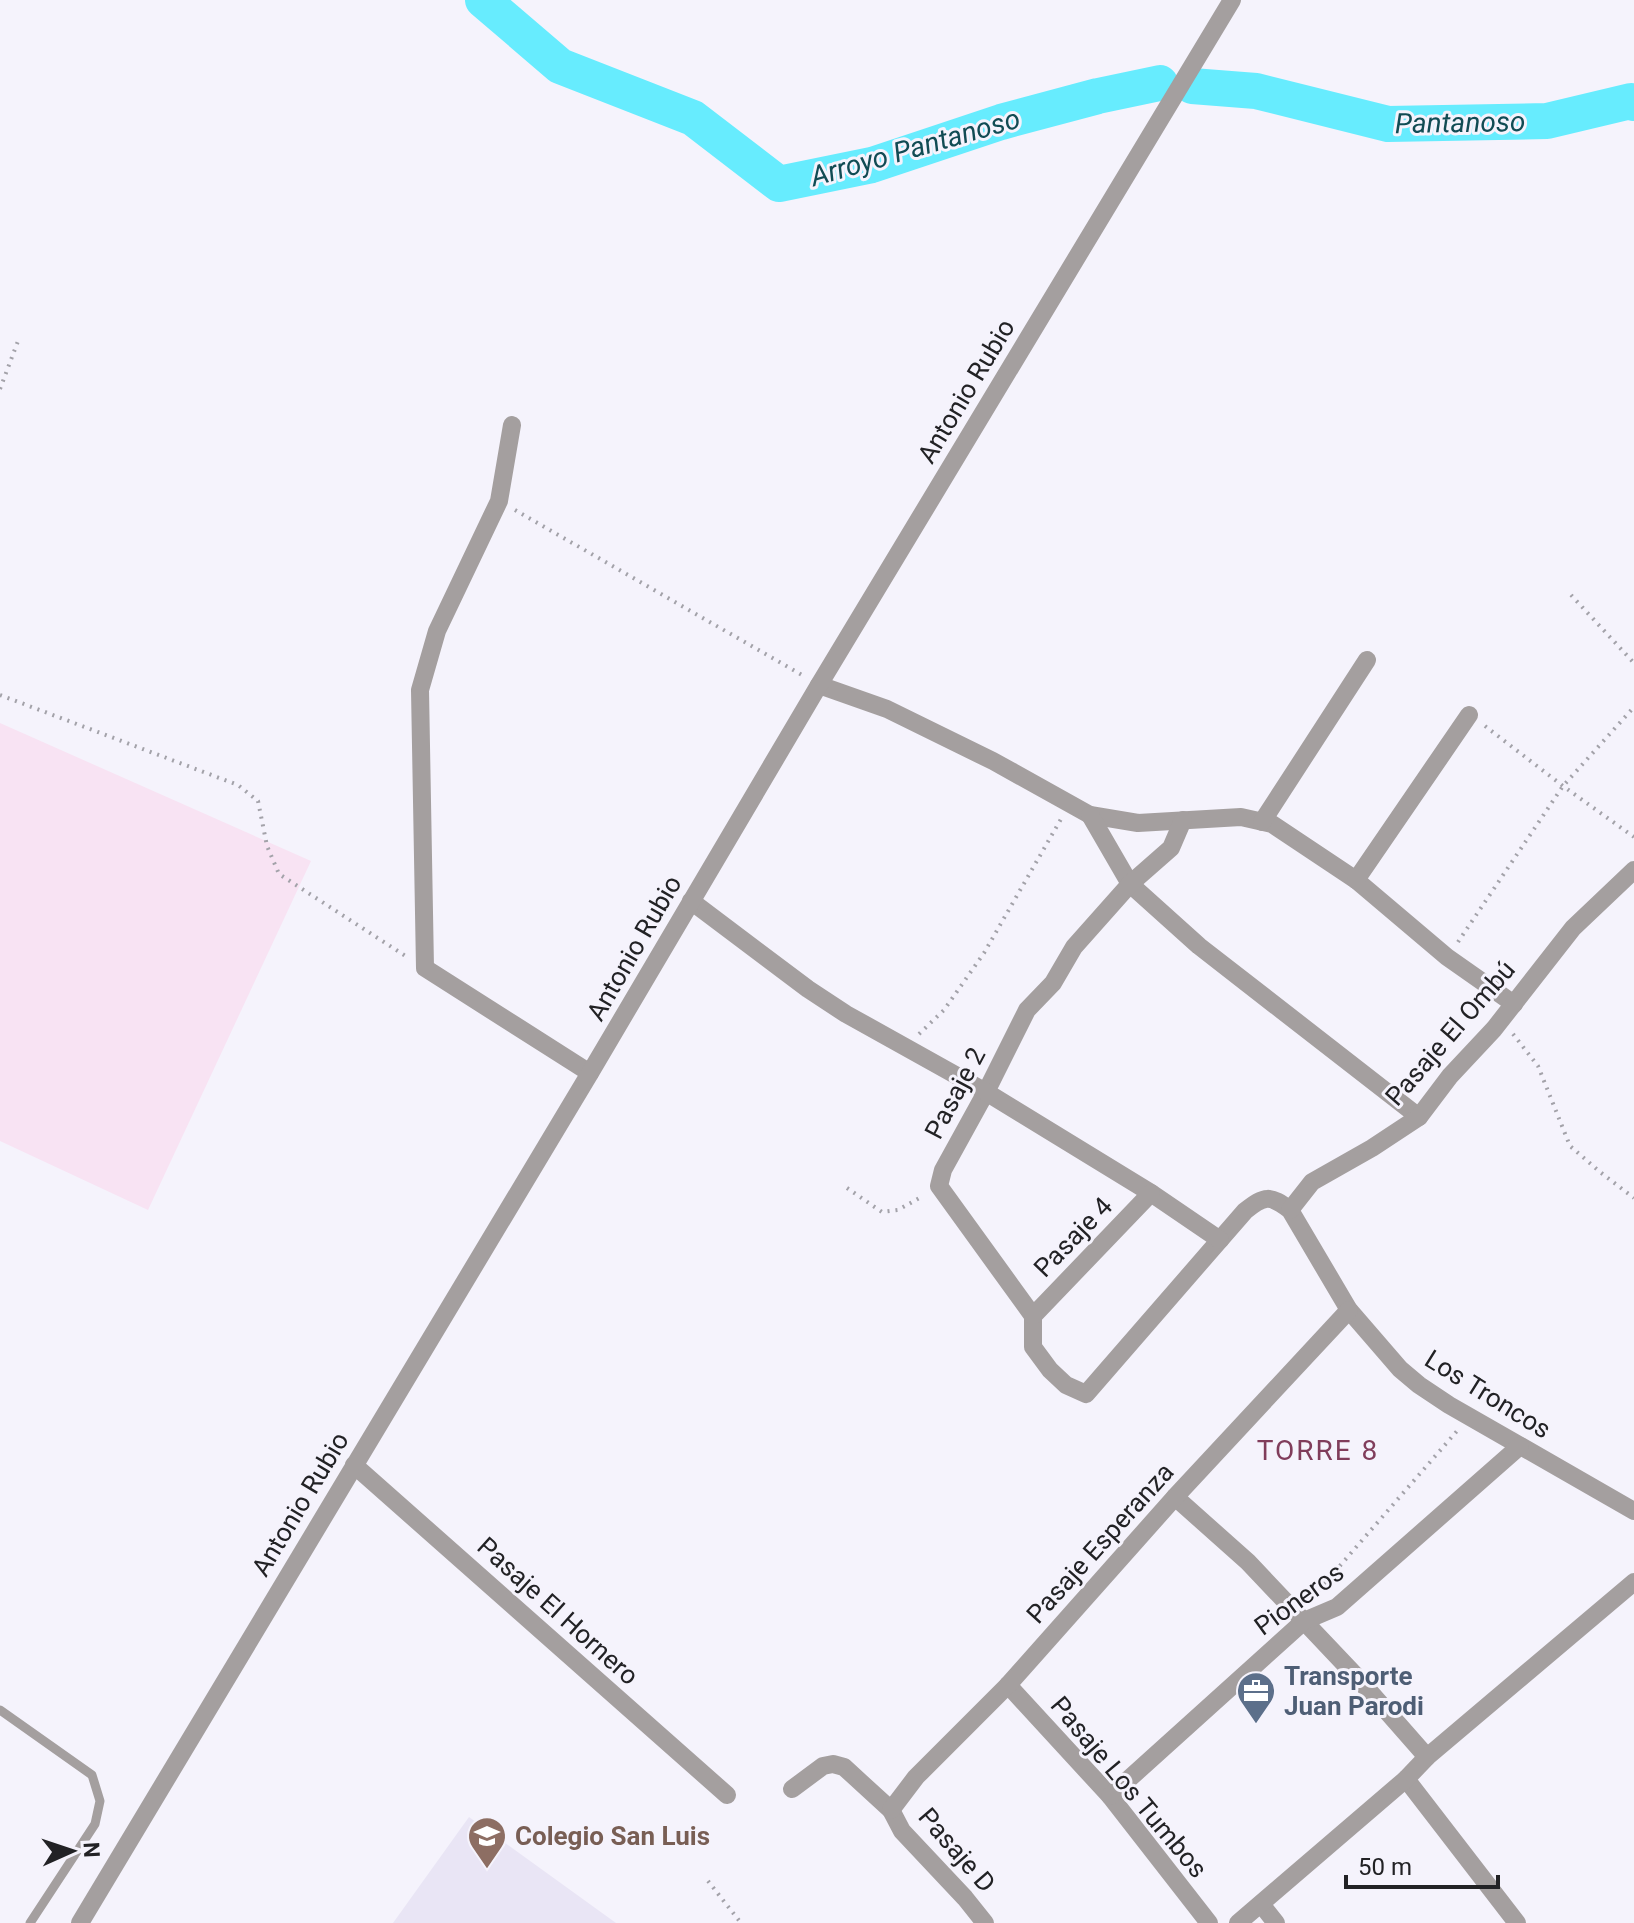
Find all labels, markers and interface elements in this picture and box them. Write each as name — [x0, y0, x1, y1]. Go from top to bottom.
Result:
water label: Arroyo Pantanoso — [805, 102, 1024, 194]
water label: Pantanoso — [1395, 105, 1525, 140]
street label: Antonio Rubio — [911, 314, 1021, 468]
street label: Antonio Rubio — [580, 870, 688, 1026]
street label: Pasaje El Ombú — [1379, 955, 1521, 1111]
street label: Pasaje 2 — [919, 1042, 991, 1144]
street label: Pasaje 4 — [1028, 1191, 1118, 1283]
street label: Los Troncos — [1420, 1344, 1556, 1444]
street label: Antonio Rubio — [245, 1427, 355, 1581]
district label: TORRE 8 — [1257, 1434, 1379, 1467]
street label: Pasaje Esperanza — [1020, 1457, 1180, 1629]
street label: Pasaje El Hornero — [472, 1531, 644, 1691]
street label: Pioneros — [1249, 1557, 1349, 1641]
place label: Transporte Juan Parodi — [1284, 1661, 1424, 1721]
office icon: Transporte Juan Parodi — [1235, 1670, 1277, 1725]
street label: Pasaje Los Tumbos — [1045, 1690, 1213, 1884]
street label: Pasaje D — [912, 1802, 1002, 1898]
north arrow — [32, 1811, 112, 1891]
school or university icon: Colegio San Luis — [466, 1815, 508, 1870]
place label: Colegio San Luis — [515, 1821, 710, 1851]
scale bar — [1346, 1839, 1498, 1889]
text: N — [79, 1842, 104, 1858]
text: 50 m — [1358, 1853, 1412, 1881]

